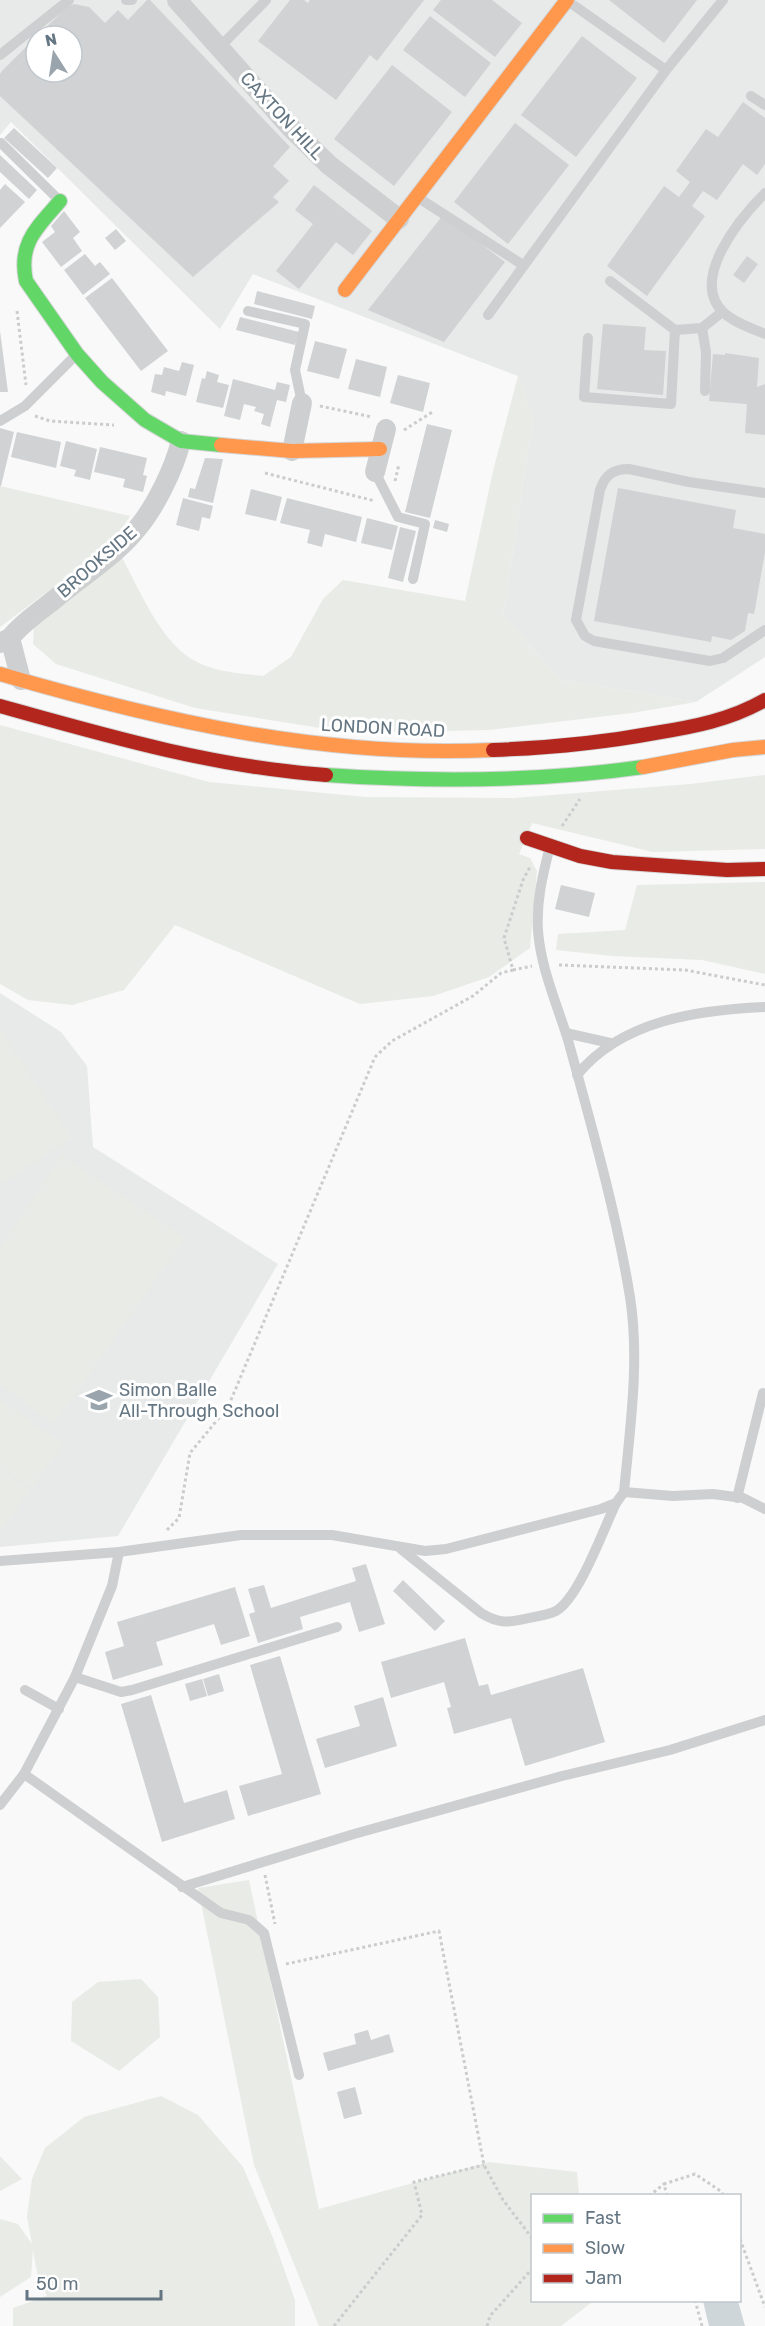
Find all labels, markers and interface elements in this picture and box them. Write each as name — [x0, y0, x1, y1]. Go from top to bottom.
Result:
north arrow — [24, 24, 84, 84]
text: N — [43, 29, 59, 50]
street label: CAXTON HILL — [236, 67, 328, 165]
street label: BROOKSIDE — [53, 522, 141, 602]
street label: LONDON ROAD — [320, 714, 446, 742]
place label: Simon Balle All-Through School — [119, 1379, 279, 1422]
school or university icon: Simon Balle All-Through School — [84, 1385, 114, 1415]
legend — [531, 2194, 741, 2302]
text: Fast — [585, 2207, 621, 2229]
text: Slow — [585, 2237, 625, 2259]
scale bar — [27, 2263, 160, 2301]
text: Jam — [585, 2267, 622, 2289]
text: 50 m — [36, 2273, 79, 2295]

